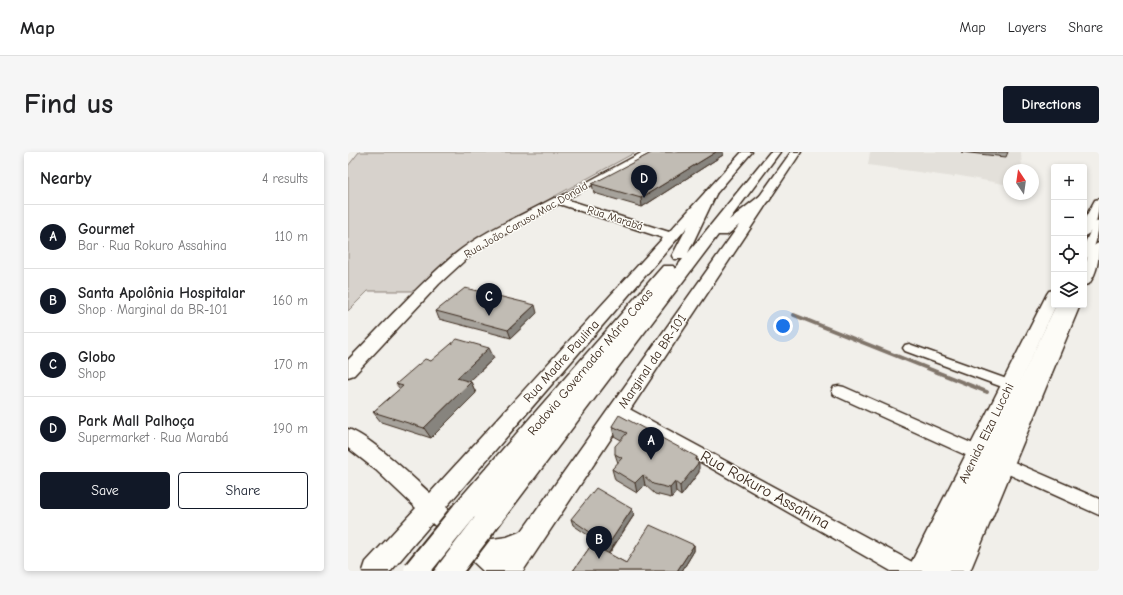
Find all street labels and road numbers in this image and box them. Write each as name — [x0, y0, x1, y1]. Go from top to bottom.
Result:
street label: Rua João Caruso Mac Donald — [462, 179, 590, 261]
street label: Rua Marabá — [585, 203, 645, 233]
street label: Rodovia Governador Mário Covas — [524, 286, 656, 438]
street label: Marginal da BR-101 — [615, 311, 689, 411]
street label: Rua Madre Paulina — [520, 317, 602, 405]
street label: Avenida Elza Lucchi — [955, 380, 1017, 486]
street label: Rua Rokuro Assahina — [697, 447, 833, 533]

